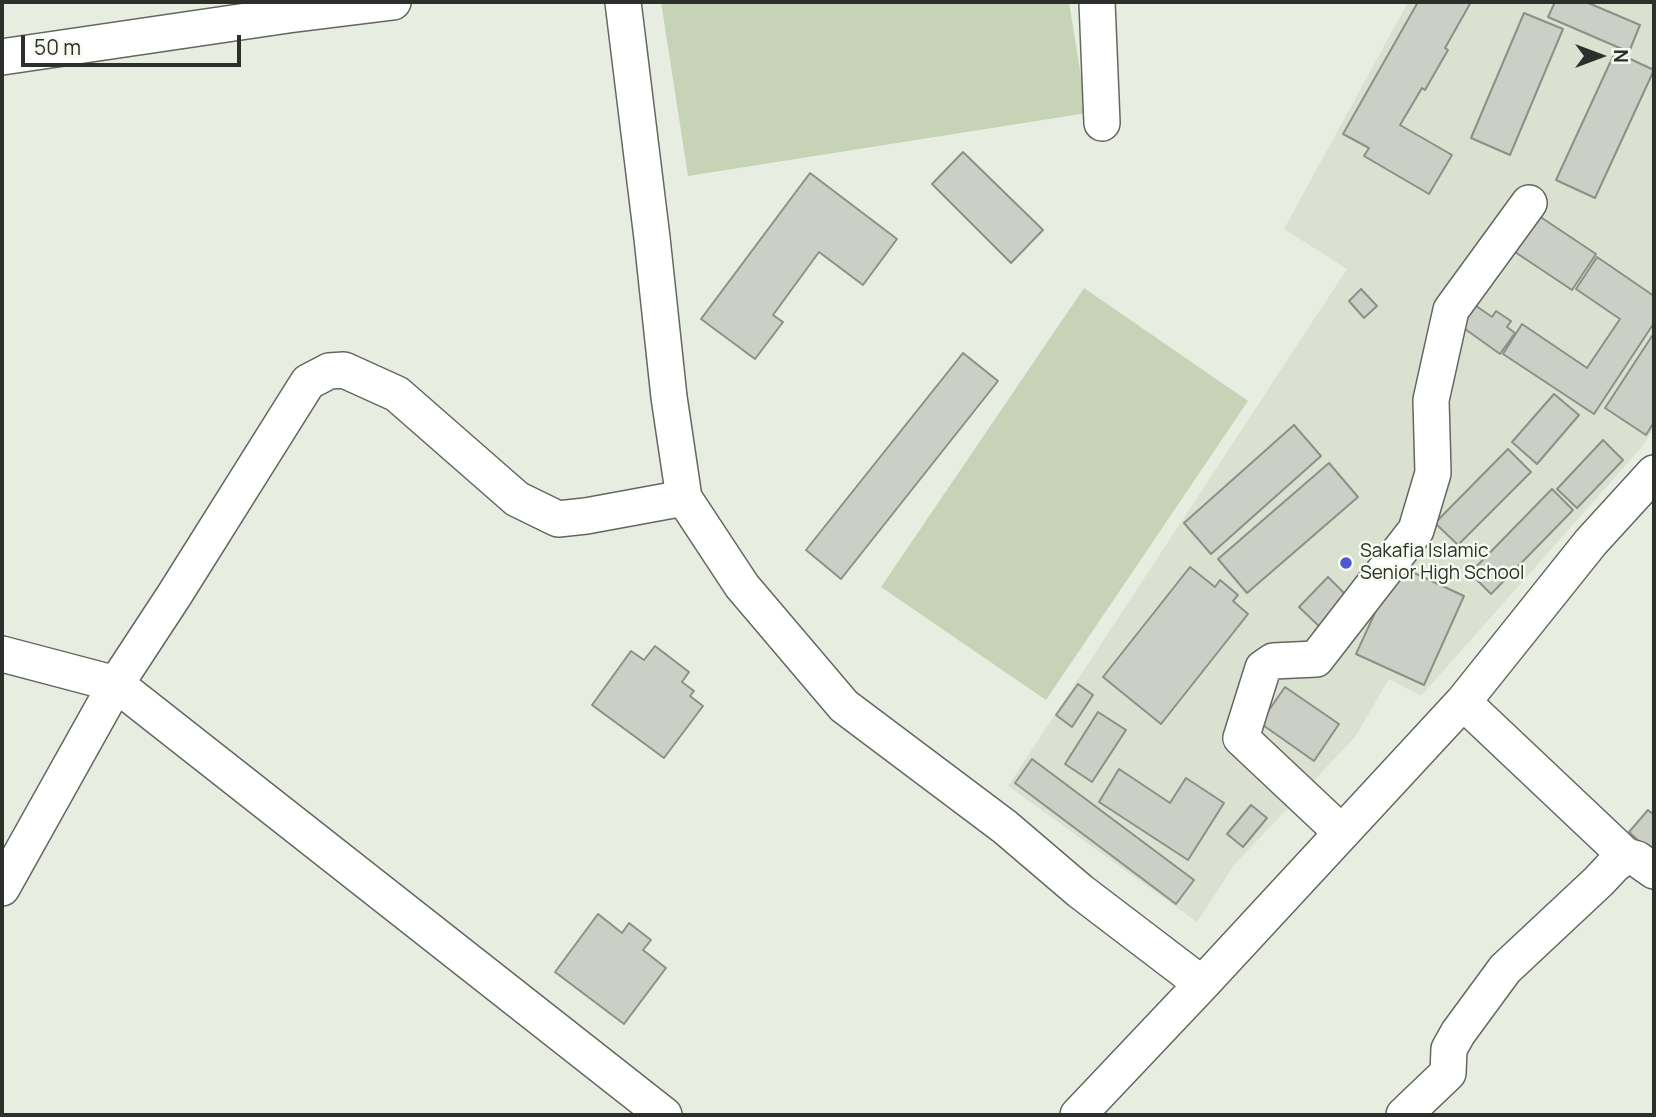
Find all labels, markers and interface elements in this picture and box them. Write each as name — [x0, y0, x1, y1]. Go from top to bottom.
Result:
scale bar — [24, 21, 245, 65]
north arrow — [1565, 21, 1635, 91]
text: 50 m — [34, 33, 81, 61]
text: N — [1608, 49, 1634, 63]
place label: Sakafia Islamic Senior High School — [1360, 541, 1524, 585]
marker: Sakafia Islamic Senior High School — [1338, 555, 1354, 571]

